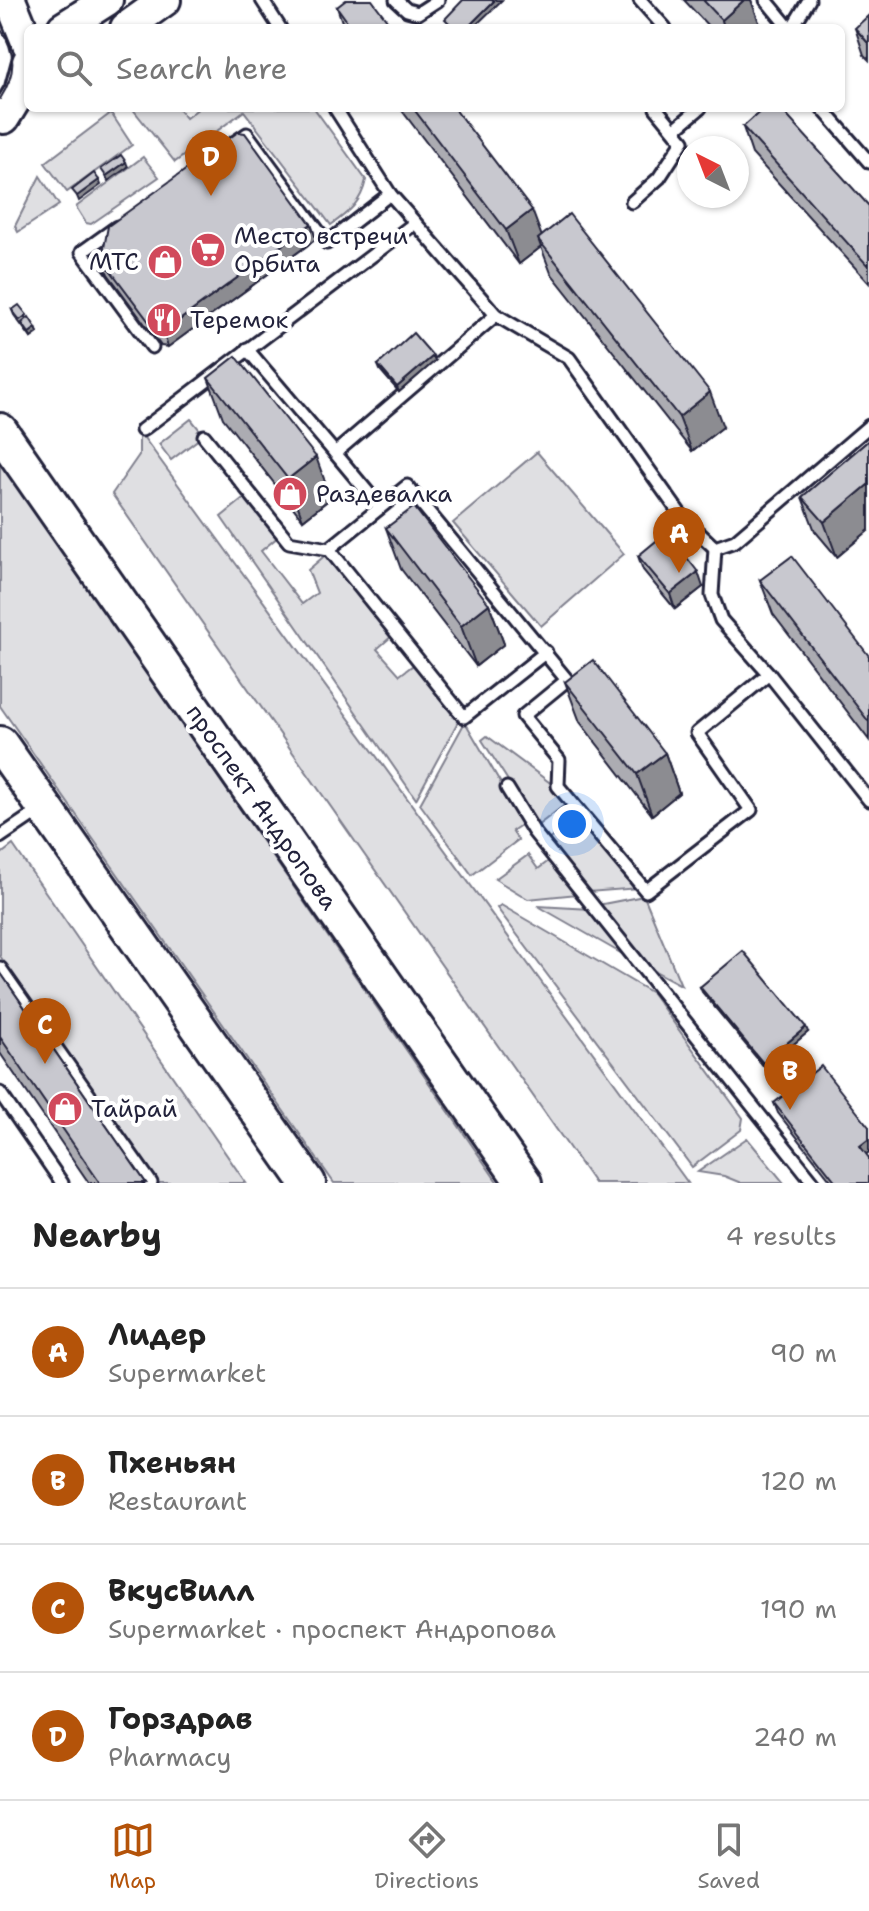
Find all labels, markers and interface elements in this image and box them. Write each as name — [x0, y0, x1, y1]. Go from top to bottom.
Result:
search box — [24, 24, 845, 112]
icon: search — [52, 46, 96, 90]
text: Search here — [116, 48, 287, 89]
pin: D — [185, 130, 237, 196]
north arrow — [677, 136, 749, 208]
place label: Место встречи Орбита — [234, 220, 408, 280]
supermarket icon: Место встречи Орбита — [189, 231, 227, 269]
shop icon: МТС — [146, 243, 184, 281]
place label: МТС — [89, 246, 139, 278]
restaurant icon: Теремок — [145, 301, 183, 339]
place label: Теремок — [190, 304, 288, 336]
shop icon: Раздевалка — [271, 475, 309, 513]
place label: Раздевалка — [316, 478, 452, 510]
pin: A — [653, 507, 705, 573]
street label: проспект Андропова — [179, 698, 345, 916]
your location — [552, 804, 592, 844]
pin: C — [19, 998, 71, 1064]
pin: B — [764, 1044, 816, 1110]
shop icon: Тайрай — [46, 1090, 84, 1128]
place label: Тайрай — [91, 1093, 177, 1125]
text: Nearby — [32, 1212, 162, 1258]
text: 4 results — [725, 1218, 837, 1253]
text: Лидер — [108, 1314, 206, 1355]
text: A — [48, 1335, 68, 1370]
text: 90 m — [770, 1335, 837, 1370]
text: Supermarket — [108, 1355, 266, 1390]
text: Пхеньян — [108, 1442, 236, 1483]
text: B — [50, 1463, 66, 1498]
text: 120 m — [761, 1463, 837, 1498]
text: Restaurant — [108, 1483, 247, 1518]
text: ВкусВилл — [108, 1570, 254, 1611]
text: C — [50, 1591, 66, 1626]
text: 190 m — [760, 1591, 837, 1626]
text: Supermarket · проспект Андропова — [108, 1611, 556, 1646]
text: Горздрав — [108, 1698, 252, 1739]
text: D — [49, 1719, 67, 1754]
text: 240 m — [753, 1719, 837, 1754]
text: Pharmacy — [108, 1739, 232, 1774]
tab: Map — [109, 1818, 156, 1895]
tab: Directions — [374, 1818, 479, 1895]
tab: Saved — [697, 1818, 760, 1895]

